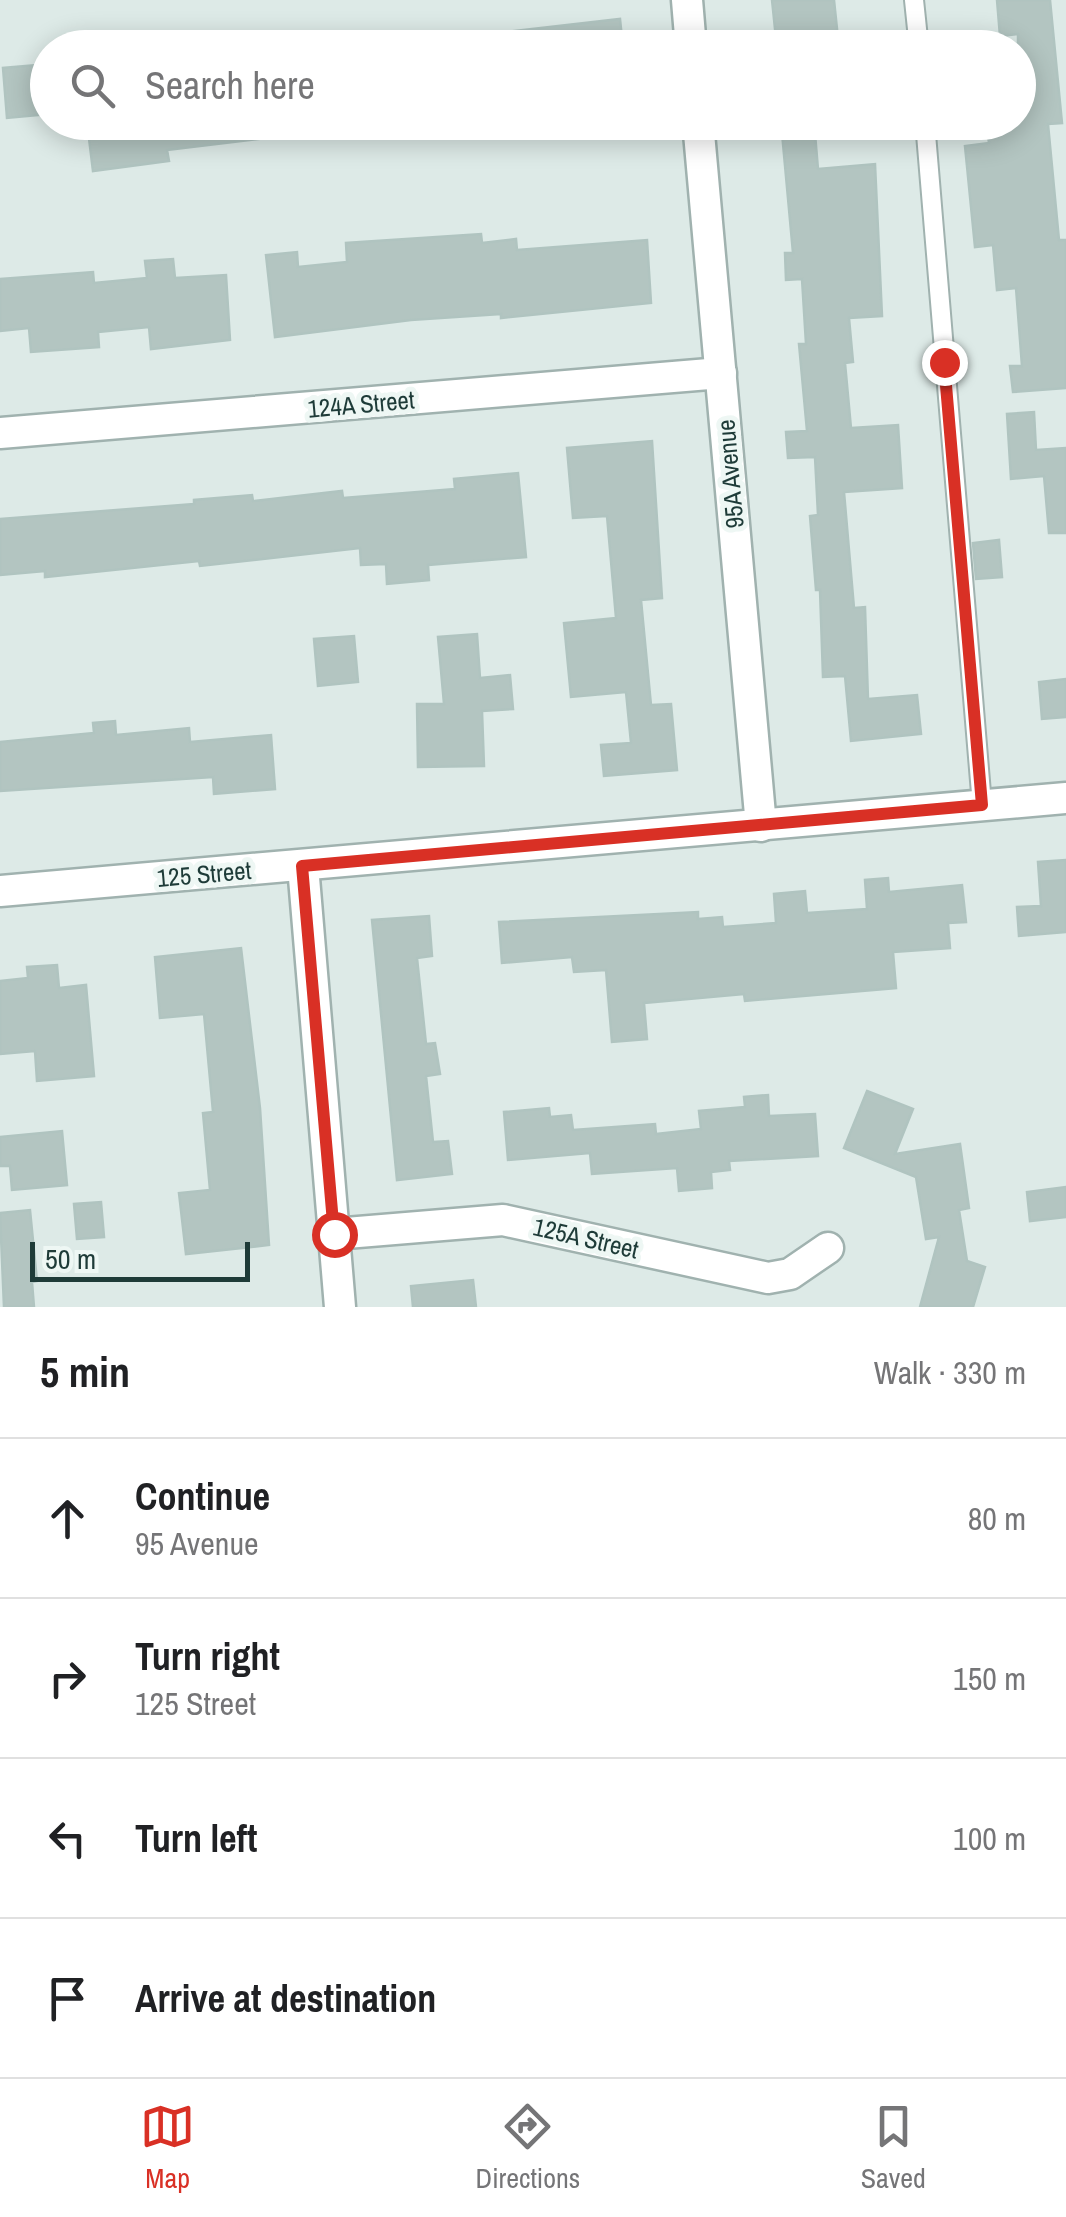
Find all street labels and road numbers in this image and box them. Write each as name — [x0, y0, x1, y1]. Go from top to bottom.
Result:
street label: 124A Street — [306, 382, 416, 426]
street label: 95A Avenue — [708, 418, 752, 530]
street label: 125 Street — [155, 853, 253, 895]
street label: 125A Street — [530, 1209, 642, 1267]

